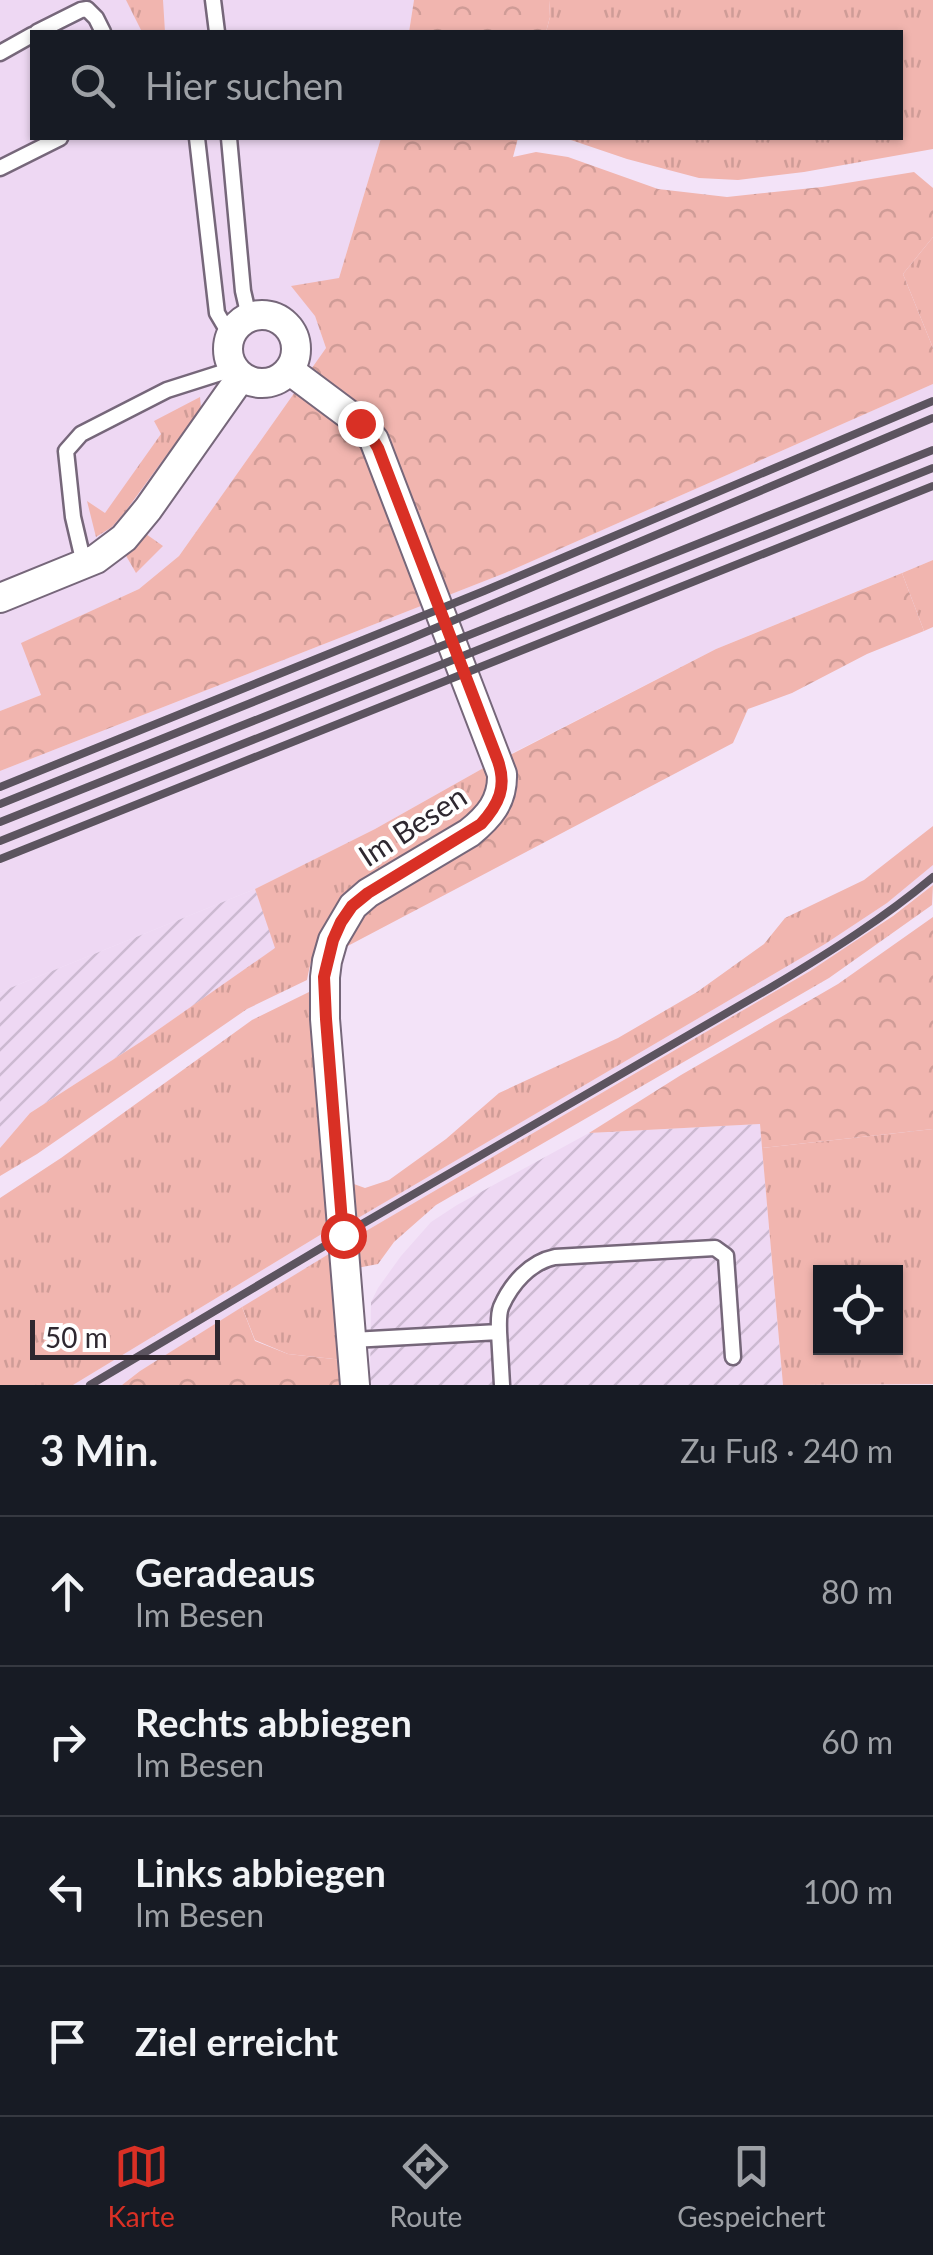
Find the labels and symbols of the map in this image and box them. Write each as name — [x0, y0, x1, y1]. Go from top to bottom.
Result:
route end — [338, 401, 384, 447]
street label: Im Besen — [351, 777, 473, 873]
route start — [321, 1213, 367, 1259]
scale bar — [30, 1315, 220, 1360]

